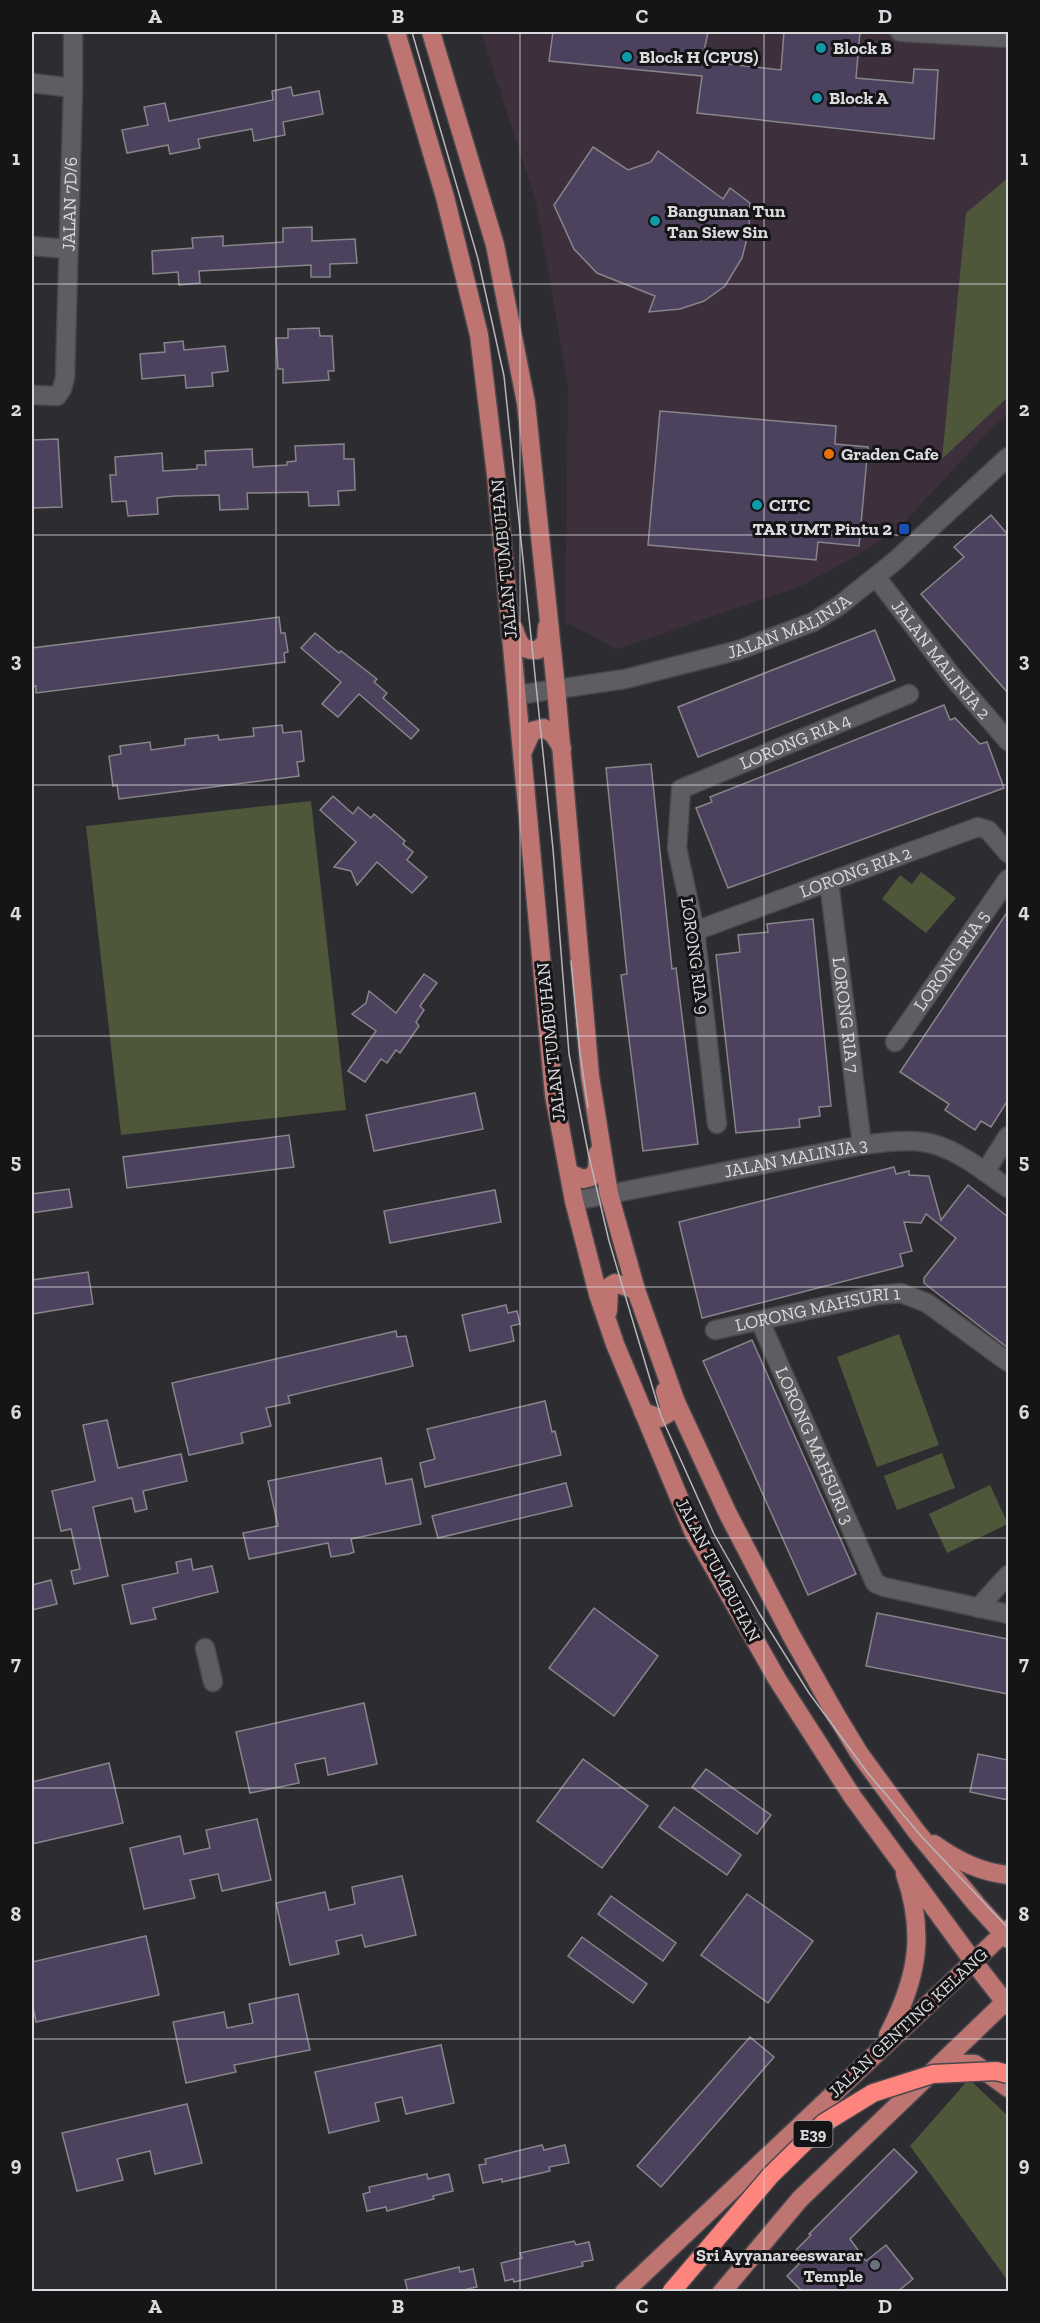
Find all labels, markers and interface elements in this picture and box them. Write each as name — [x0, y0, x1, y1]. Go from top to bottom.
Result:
text: A — [148, 4, 162, 28]
text: B — [392, 4, 404, 28]
text: C — [636, 4, 649, 28]
text: D — [878, 4, 892, 28]
place label: Block B — [833, 37, 892, 59]
marker: Block B — [814, 41, 828, 55]
place label: Block H (CPUS) — [639, 46, 758, 68]
marker: Block H (CPUS) — [620, 50, 634, 64]
place label: Block A — [829, 87, 889, 109]
marker: Block A — [810, 91, 824, 105]
text: 1 — [12, 146, 20, 170]
text: 1 — [1020, 146, 1028, 170]
street label: JALAN 7D/6 — [57, 157, 82, 252]
place label: Bangunan Tun Tan Siew Sin — [667, 200, 786, 243]
marker: Bangunan Tun Tan Siew Sin — [648, 214, 662, 228]
text: 2 — [11, 397, 22, 421]
text: 2 — [1019, 397, 1030, 421]
place label: Graden Cafe — [841, 443, 939, 465]
marker: Graden Cafe — [822, 447, 836, 461]
street label: JALAN TUMBUHAN — [486, 478, 522, 640]
place label: CITC — [769, 494, 810, 516]
marker: CITC — [750, 498, 764, 512]
place label: TAR UMT Pintu 2 — [752, 518, 892, 540]
marker: TAR UMT Pintu 2 — [897, 522, 911, 536]
street label: JALAN MALINJA — [725, 589, 856, 664]
street label: JALAN MALINJA 2 — [887, 595, 995, 724]
text: 3 — [11, 648, 22, 672]
text: 3 — [1019, 648, 1030, 672]
street label: LORONG RIA 4 — [736, 708, 854, 774]
street label: LORONG RIA 2 — [797, 841, 914, 903]
street label: LORONG RIA 9 — [676, 896, 714, 1016]
text: 4 — [10, 899, 22, 923]
text: 4 — [1018, 899, 1030, 923]
street label: LORONG RIA 5 — [909, 906, 994, 1015]
street label: LORONG RIA 7 — [827, 956, 864, 1075]
street label: JALAN TUMBUHAN — [532, 961, 570, 1123]
street label: JALAN MALINJA 3 — [722, 1133, 869, 1183]
text: 5 — [11, 1149, 21, 1173]
text: 5 — [1019, 1149, 1029, 1173]
street label: LORONG MAHSURI 1 — [733, 1282, 901, 1336]
street label: LORONG MAHSURI 3 — [770, 1363, 859, 1528]
text: 6 — [11, 1400, 22, 1424]
text: 6 — [1019, 1400, 1030, 1424]
street label: JALAN TUMBUHAN — [671, 1494, 765, 1646]
text: 7 — [11, 1651, 21, 1675]
text: 7 — [1019, 1651, 1029, 1675]
text: 8 — [11, 1902, 22, 1926]
text: 8 — [1019, 1902, 1030, 1926]
street label: JALAN GENTING KELANG — [824, 1943, 992, 2103]
road number: E39 — [794, 2121, 832, 2147]
text: 9 — [11, 2152, 22, 2176]
text: 9 — [1019, 2152, 1030, 2176]
place label: Sri Ayyanareeswarar Temple — [696, 2244, 863, 2287]
marker: Sri Ayyanareeswarar Temple — [868, 2258, 882, 2272]
text: A — [148, 2294, 162, 2318]
text: B — [392, 2294, 404, 2318]
text: C — [636, 2294, 649, 2318]
text: D — [878, 2294, 892, 2318]

